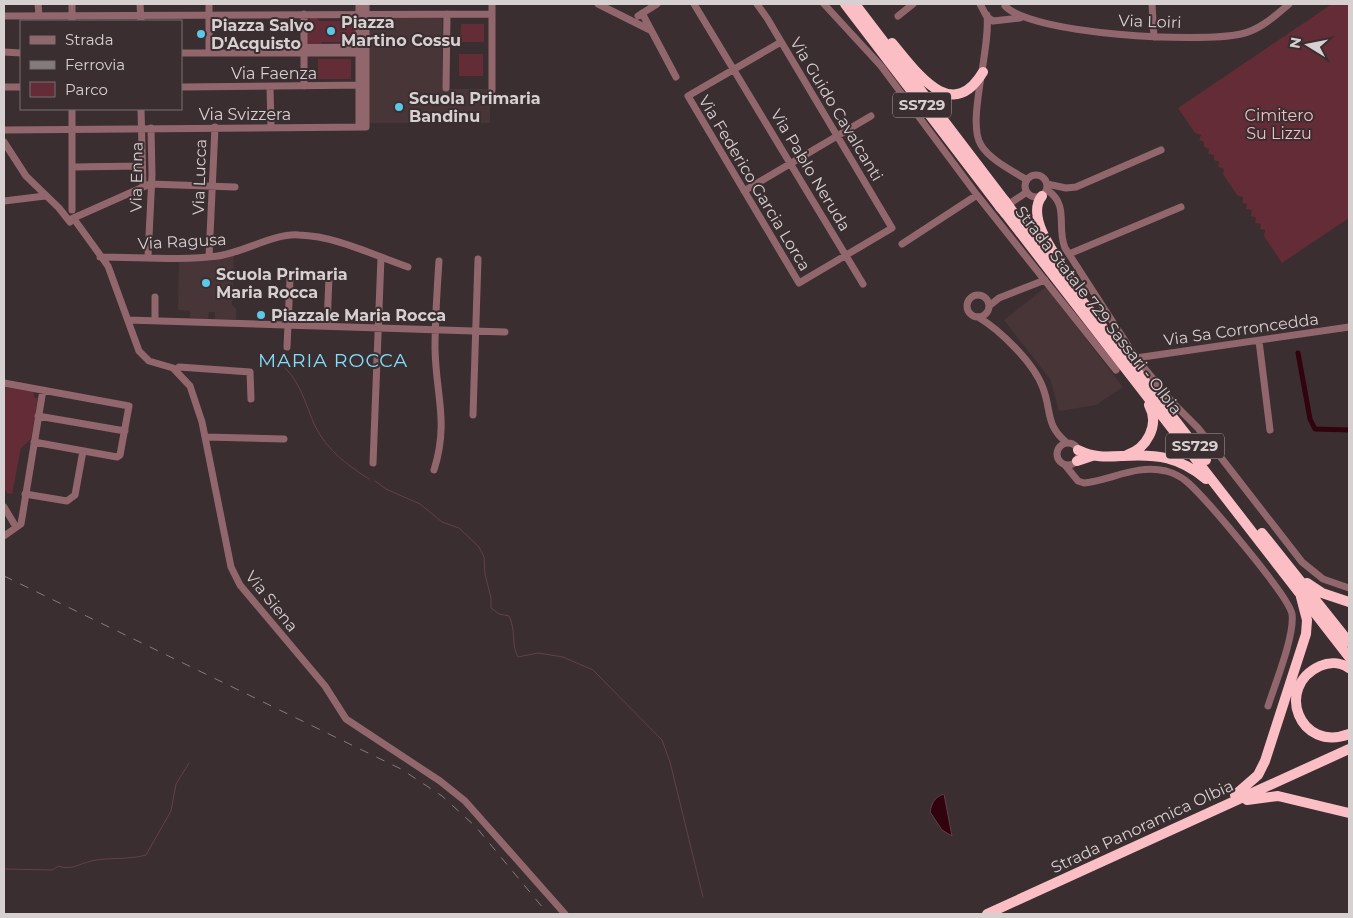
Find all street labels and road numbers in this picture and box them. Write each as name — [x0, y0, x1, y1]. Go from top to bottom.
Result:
street label: Via Loiri — [1118, 11, 1182, 32]
street label: Via Guido Cavalcanti — [786, 34, 887, 184]
street label: Via Faenza — [231, 64, 317, 83]
street label: Via Federico Garcia Lorca — [695, 92, 815, 274]
road number: SS729 — [893, 92, 951, 118]
street label: Via Svizzera — [199, 105, 291, 124]
street label: Via Pablo Neruda — [767, 106, 855, 235]
street label: Via Lucca — [189, 139, 210, 215]
street label: Via Enna — [126, 142, 147, 212]
street label: Strada Statale 729 Sassari - Olbia — [1011, 202, 1186, 418]
street label: Via Ragusa — [137, 230, 227, 253]
street label: Via Sa Corroncedda — [1162, 309, 1320, 350]
road number: SS729 — [1166, 434, 1224, 458]
street label: Via Siena — [241, 567, 302, 636]
street label: Strada Panoramica Olbia — [1048, 776, 1236, 877]

